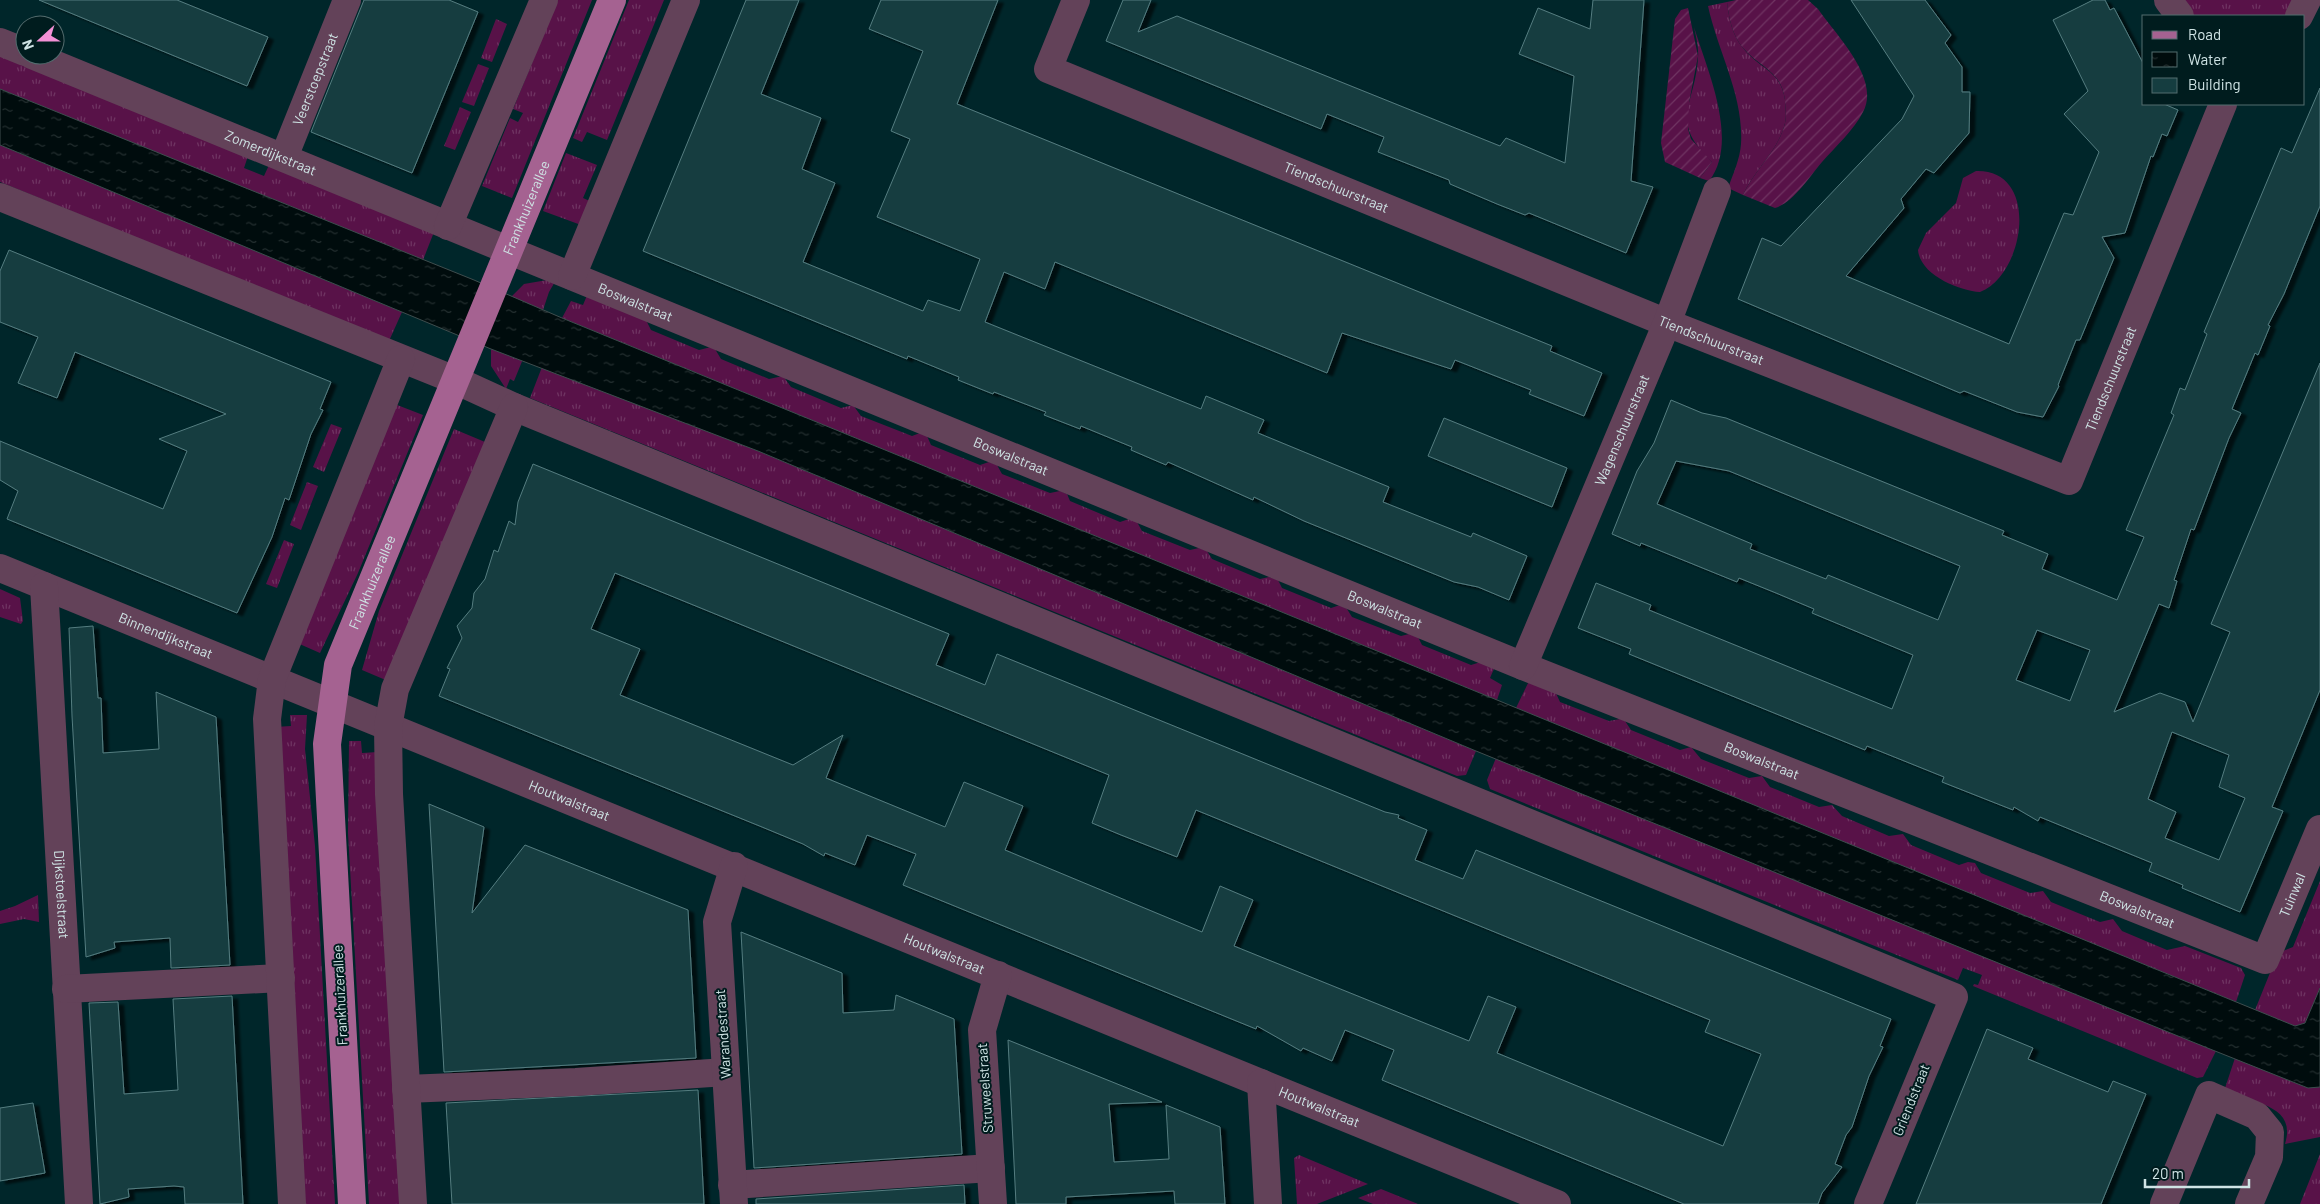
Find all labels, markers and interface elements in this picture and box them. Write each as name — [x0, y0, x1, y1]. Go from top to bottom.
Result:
north arrow — [15, 15, 65, 65]
legend — [2142, 15, 2305, 105]
text: Road — [2188, 25, 2221, 43]
street label: Veerstoepstraat — [289, 30, 341, 128]
text: N — [18, 37, 37, 52]
text: Water — [2188, 50, 2227, 68]
text: Building — [2188, 75, 2241, 93]
street label: Zomerdijkstraat — [223, 126, 319, 179]
street label: Frankhuizerallee — [499, 158, 553, 257]
street label: Tiendschuurstraat — [1281, 158, 1391, 216]
street label: Boswalstraat — [596, 279, 675, 325]
street label: Tiendschuurstraat — [1656, 311, 1767, 368]
street label: Tiendschuurstraat — [2081, 323, 2139, 434]
street label: Wagenschuurstraat — [1591, 371, 1653, 488]
street label: Boswalstraat — [971, 433, 1051, 479]
street label: Frankhuizerallee — [345, 532, 399, 632]
street label: Boswalstraat — [1345, 586, 1425, 632]
street label: Binnendijkstraat — [116, 608, 215, 662]
street label: Boswalstraat — [1722, 738, 1802, 783]
street label: Houtwalstraat — [526, 776, 613, 824]
street label: Dijkstoelstraat — [51, 850, 73, 939]
street label: Tuinwal — [2275, 870, 2309, 919]
street label: Boswalstraat — [2097, 886, 2177, 931]
street label: Houtwalstraat — [901, 929, 988, 977]
street label: Frankhuizerallee — [328, 944, 351, 1046]
street label: Warandestraat — [711, 989, 734, 1079]
street label: Struweelstraat — [973, 1042, 996, 1134]
street label: Griendstraat — [1888, 1061, 1933, 1138]
street label: Houtwalstraat — [1276, 1082, 1362, 1131]
scale bar — [2145, 1156, 2249, 1188]
text: 20 m — [2152, 1164, 2184, 1182]

